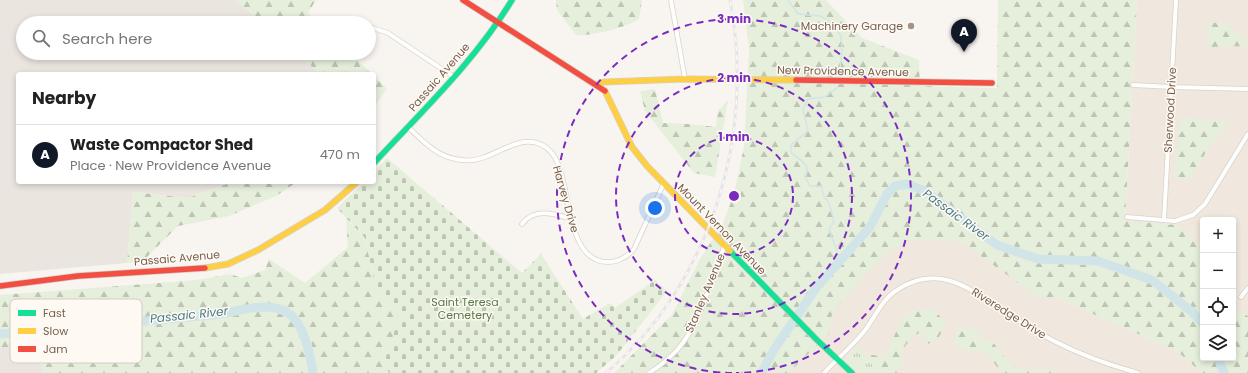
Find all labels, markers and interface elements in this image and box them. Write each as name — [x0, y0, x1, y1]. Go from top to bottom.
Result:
text: 3 min — [717, 10, 751, 27]
search box — [16, 16, 376, 60]
place label: Machinery Garage — [801, 18, 903, 34]
pin: A — [951, 19, 977, 52]
marker: Machinery Garage — [906, 21, 916, 31]
icon: search — [30, 27, 52, 49]
text: Search here — [62, 28, 152, 49]
street label: Passaic Avenue — [405, 39, 473, 115]
street label: New Providence Avenue — [777, 62, 909, 80]
street label: Sherwood Drive — [1160, 67, 1180, 153]
text: 2 min — [717, 69, 751, 86]
text: Nearby — [32, 86, 96, 110]
text: 1 min — [718, 128, 750, 145]
text: Waste Compactor Shed — [70, 134, 253, 155]
text: A — [40, 145, 50, 164]
text: 470 m — [320, 145, 360, 164]
text: Place · New Providence Avenue — [70, 156, 271, 175]
street label: Harvey Drive — [549, 164, 583, 234]
street label: Mount Vernon Avenue — [674, 180, 770, 278]
water label: Passaic River — [920, 185, 993, 245]
centre of rings — [727, 189, 741, 203]
your location — [645, 198, 665, 218]
map controls — [1200, 217, 1236, 361]
button: + — [1200, 217, 1236, 253]
street label: Passaic Avenue — [133, 246, 221, 270]
street label: Stanley Avenue — [681, 251, 729, 335]
button: − — [1200, 253, 1236, 289]
street label: Riveredge Drive — [968, 284, 1050, 343]
button: locate — [1200, 289, 1236, 325]
park label: Saint Teresa Cemetery — [431, 294, 499, 323]
legend — [10, 299, 142, 363]
water label: Passaic River — [149, 302, 229, 327]
text: Fast — [43, 305, 66, 321]
text: Slow — [43, 323, 68, 339]
button: layers — [1200, 325, 1236, 361]
text: Jam — [43, 341, 68, 357]

